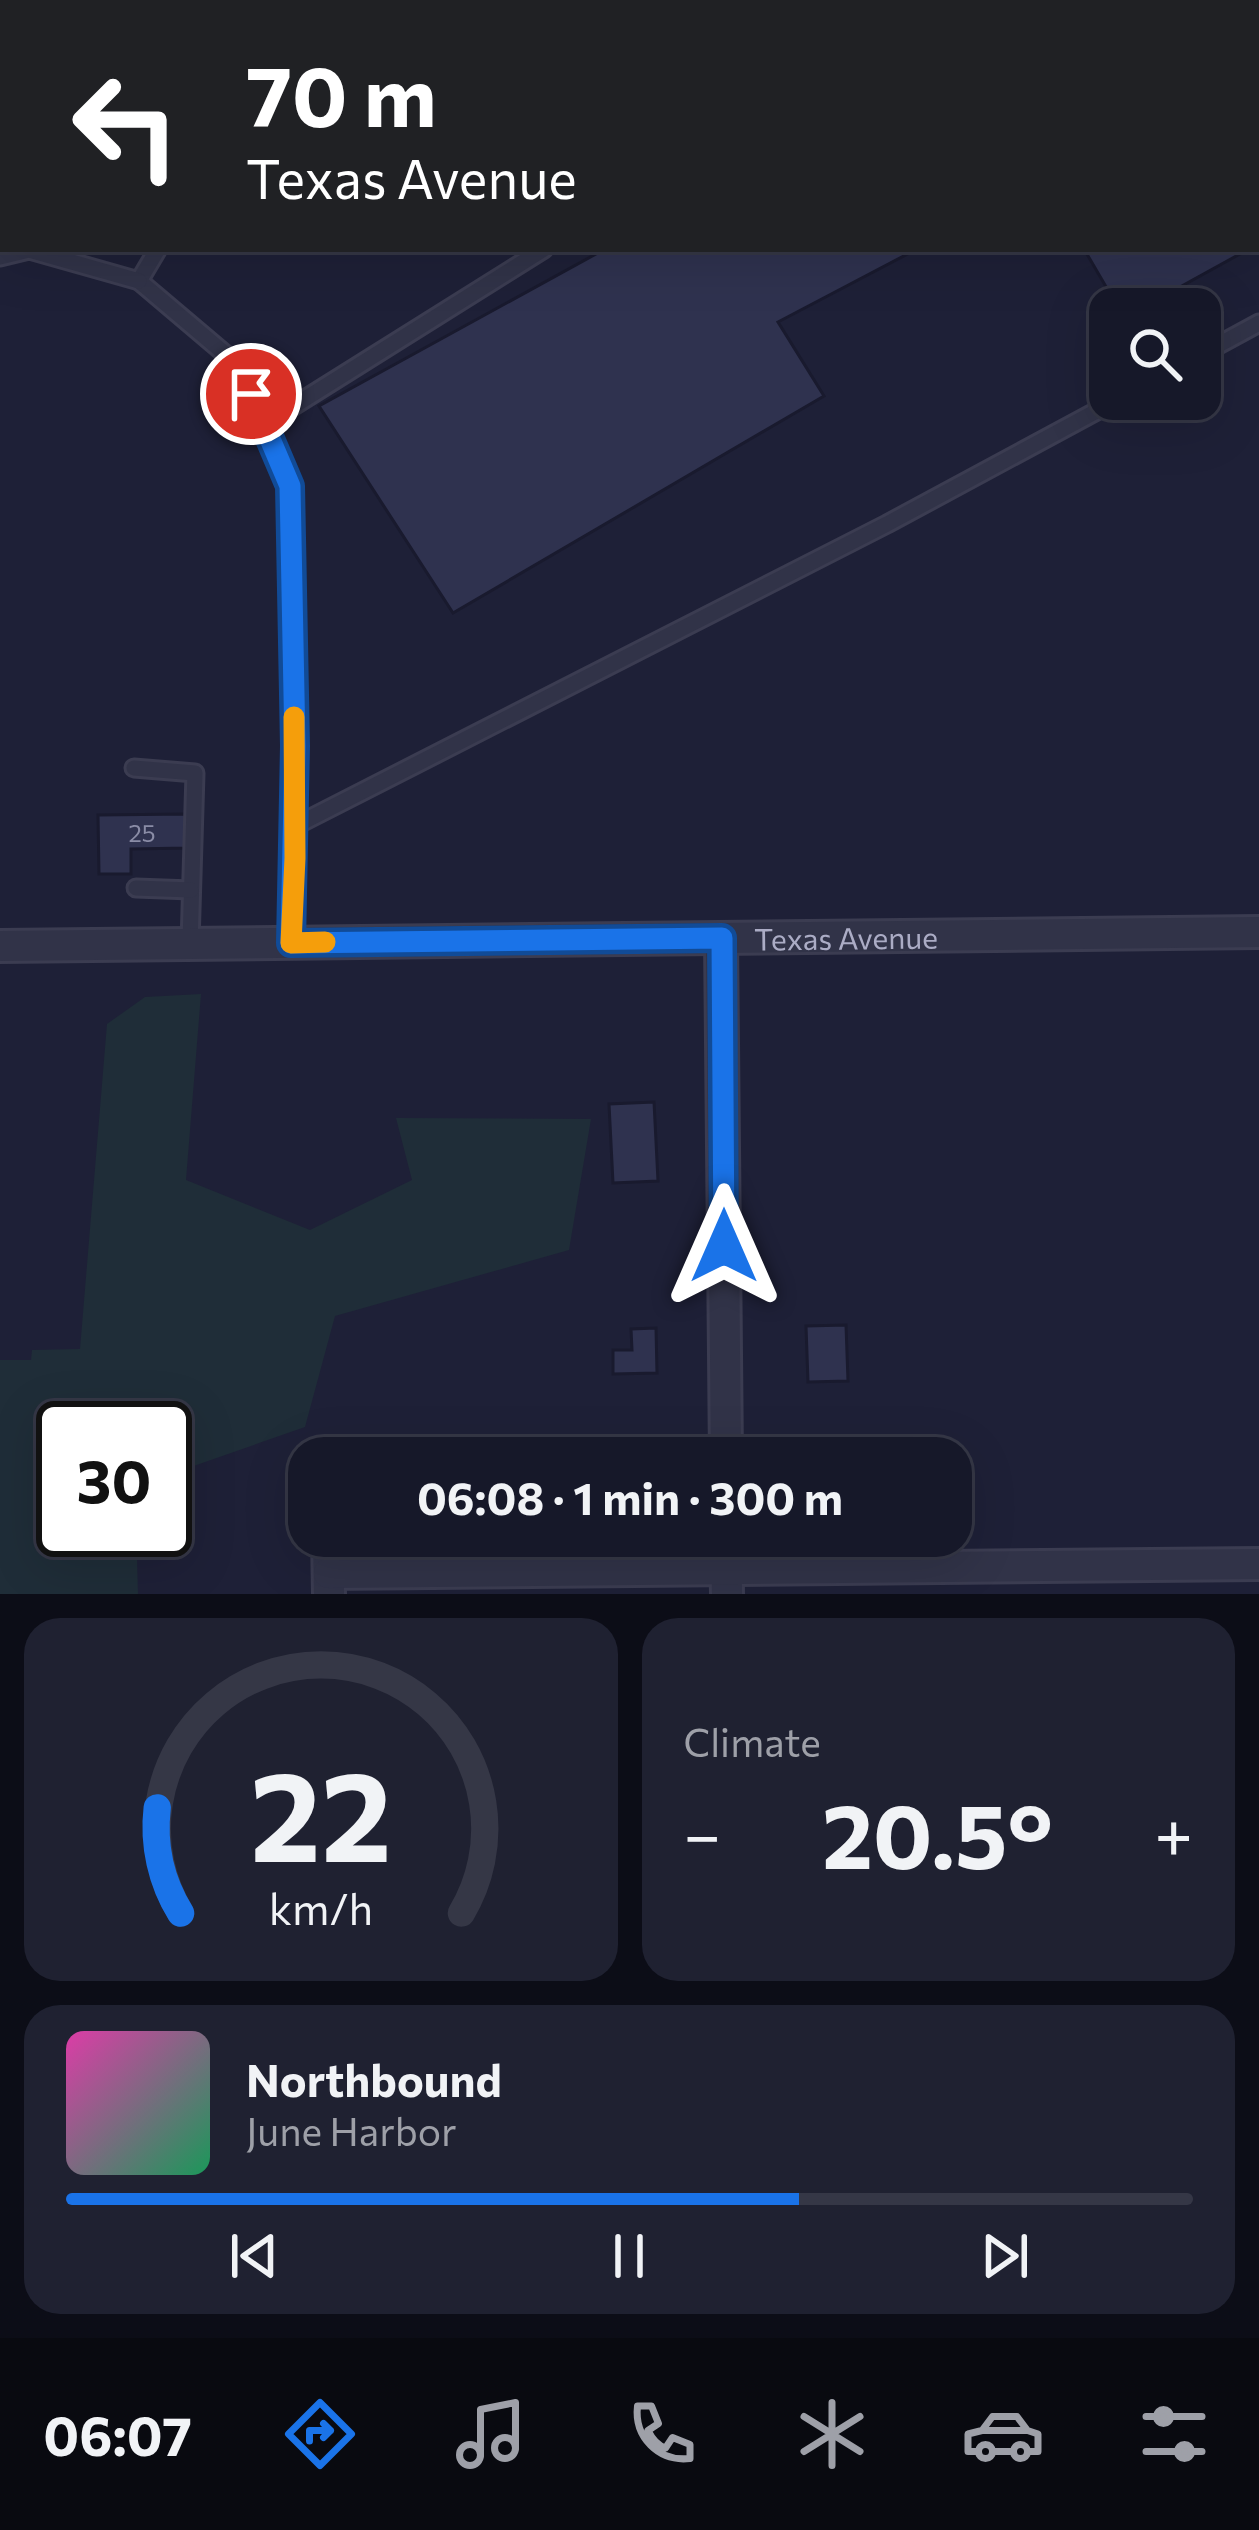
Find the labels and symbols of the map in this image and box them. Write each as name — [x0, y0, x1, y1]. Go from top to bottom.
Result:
pin — [200, 343, 302, 445]
house number: 25 — [128, 818, 156, 847]
street label: Texas Avenue — [754, 917, 938, 956]
position arrow — [661, 1183, 787, 1309]
speed limit sign: 30 — [36, 1401, 192, 1557]

